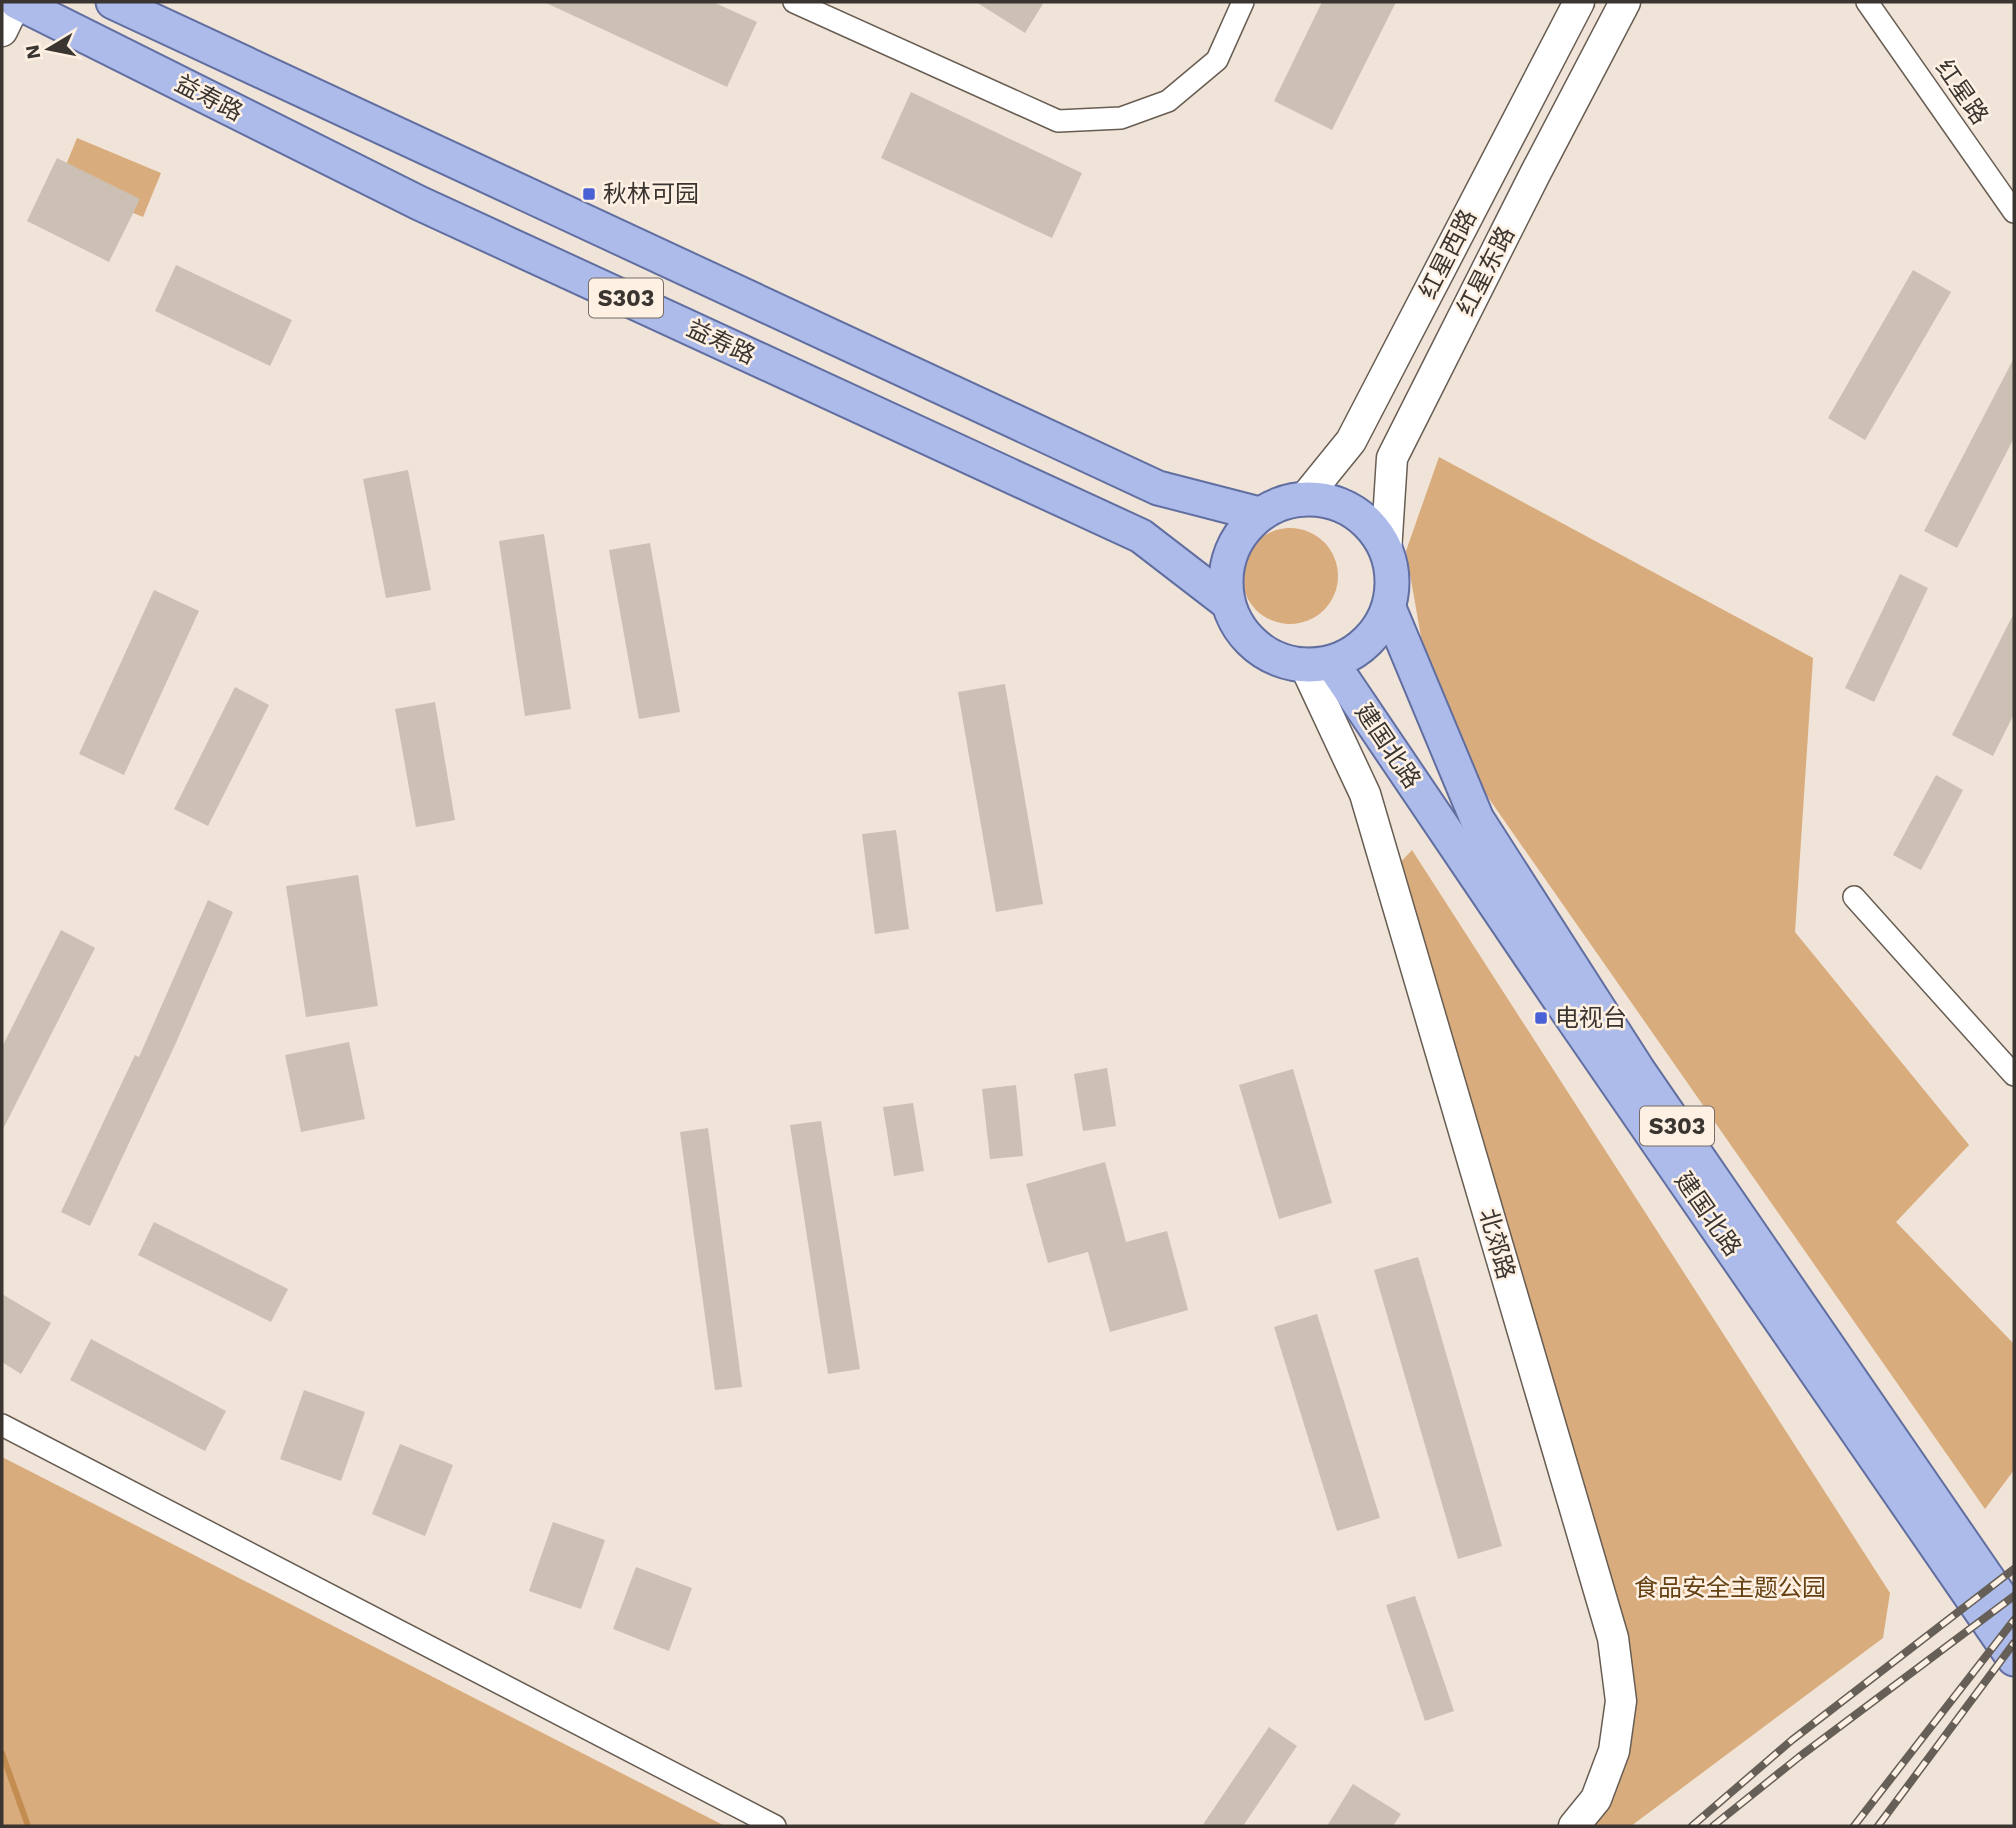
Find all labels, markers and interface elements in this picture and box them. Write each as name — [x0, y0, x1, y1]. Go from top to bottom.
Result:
north arrow — [14, 14, 84, 84]
text: N — [20, 43, 45, 61]
street label: 红星路 — [1930, 54, 1994, 130]
street label: 益寿路 — [171, 69, 247, 127]
place label: 秋林可园 — [603, 180, 699, 208]
marker: 秋林可园 — [581, 186, 597, 202]
street label: 红星西路 — [1414, 205, 1482, 303]
street label: 红星东路 — [1452, 222, 1520, 320]
road number: S303 — [589, 278, 663, 318]
street label: 益寿路 — [682, 314, 760, 370]
street label: 建国北路 — [1350, 698, 1426, 794]
place label: 电视台 — [1555, 1004, 1627, 1032]
marker: 电视台 — [1533, 1010, 1549, 1026]
road number: S303 — [1640, 1106, 1714, 1146]
street label: 建国北路 — [1669, 1167, 1747, 1261]
street label: 北郊路 — [1474, 1206, 1520, 1282]
park label: 食品安全主题公园 — [1634, 1574, 1826, 1602]

